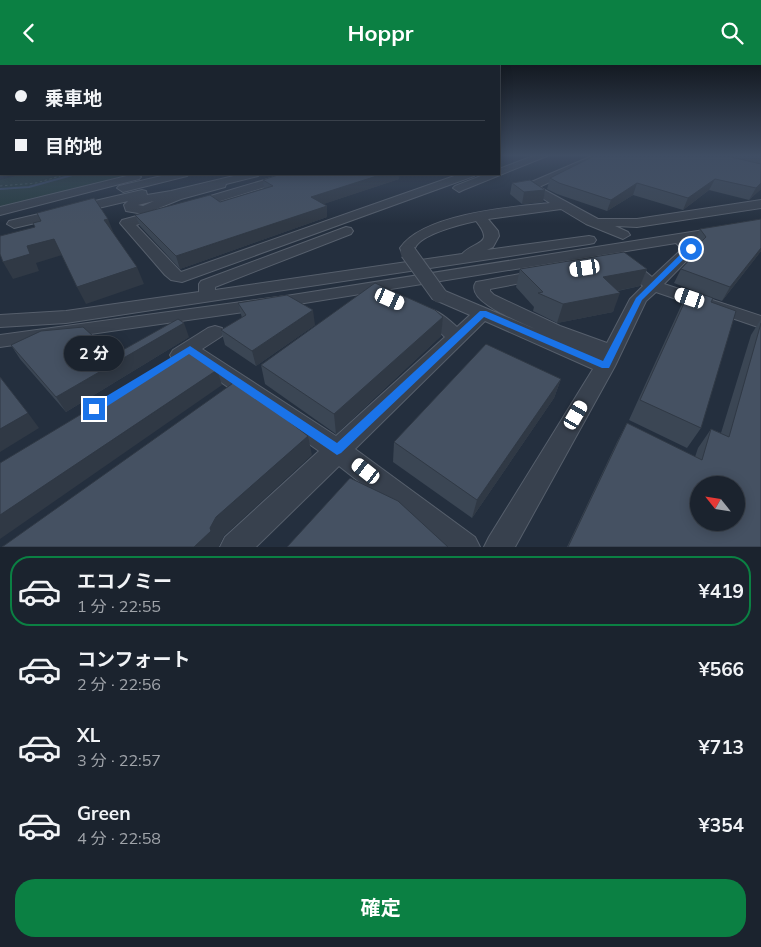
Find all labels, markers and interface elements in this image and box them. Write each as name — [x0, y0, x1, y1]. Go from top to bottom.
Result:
icon: back — [15, 19, 43, 47]
text: Hoppr — [348, 19, 413, 47]
icon: search — [718, 19, 746, 47]
text: 乗車地 — [45, 86, 102, 110]
text: 目的地 — [45, 134, 102, 158]
route start — [680, 238, 702, 260]
car — [569, 258, 600, 278]
car — [373, 286, 406, 312]
car — [673, 286, 706, 310]
callout: 2 分 — [64, 337, 124, 371]
text: 2 分 — [79, 343, 109, 363]
route end — [83, 398, 105, 420]
car — [562, 398, 589, 432]
car — [349, 456, 382, 486]
north arrow — [690, 476, 745, 531]
map controls — [690, 476, 745, 531]
icon: car — [17, 569, 62, 614]
text: エコノミー — [77, 569, 172, 593]
text: ¥419 — [698, 579, 744, 603]
text: 1 分 · 22:55 — [77, 596, 161, 616]
icon: car — [17, 647, 62, 692]
text: コンフォート — [77, 647, 190, 671]
text: ¥566 — [698, 657, 744, 681]
text: 2 分 · 22:56 — [77, 674, 161, 694]
text: XL — [77, 723, 100, 747]
icon: car — [17, 725, 62, 770]
text: ¥713 — [698, 735, 744, 759]
text: 3 分 · 22:57 — [77, 750, 161, 770]
text: Green — [77, 801, 131, 825]
icon: car — [17, 803, 62, 848]
text: ¥354 — [698, 813, 744, 837]
text: 4 分 · 22:58 — [77, 828, 161, 848]
button: 確定 — [15, 879, 746, 937]

